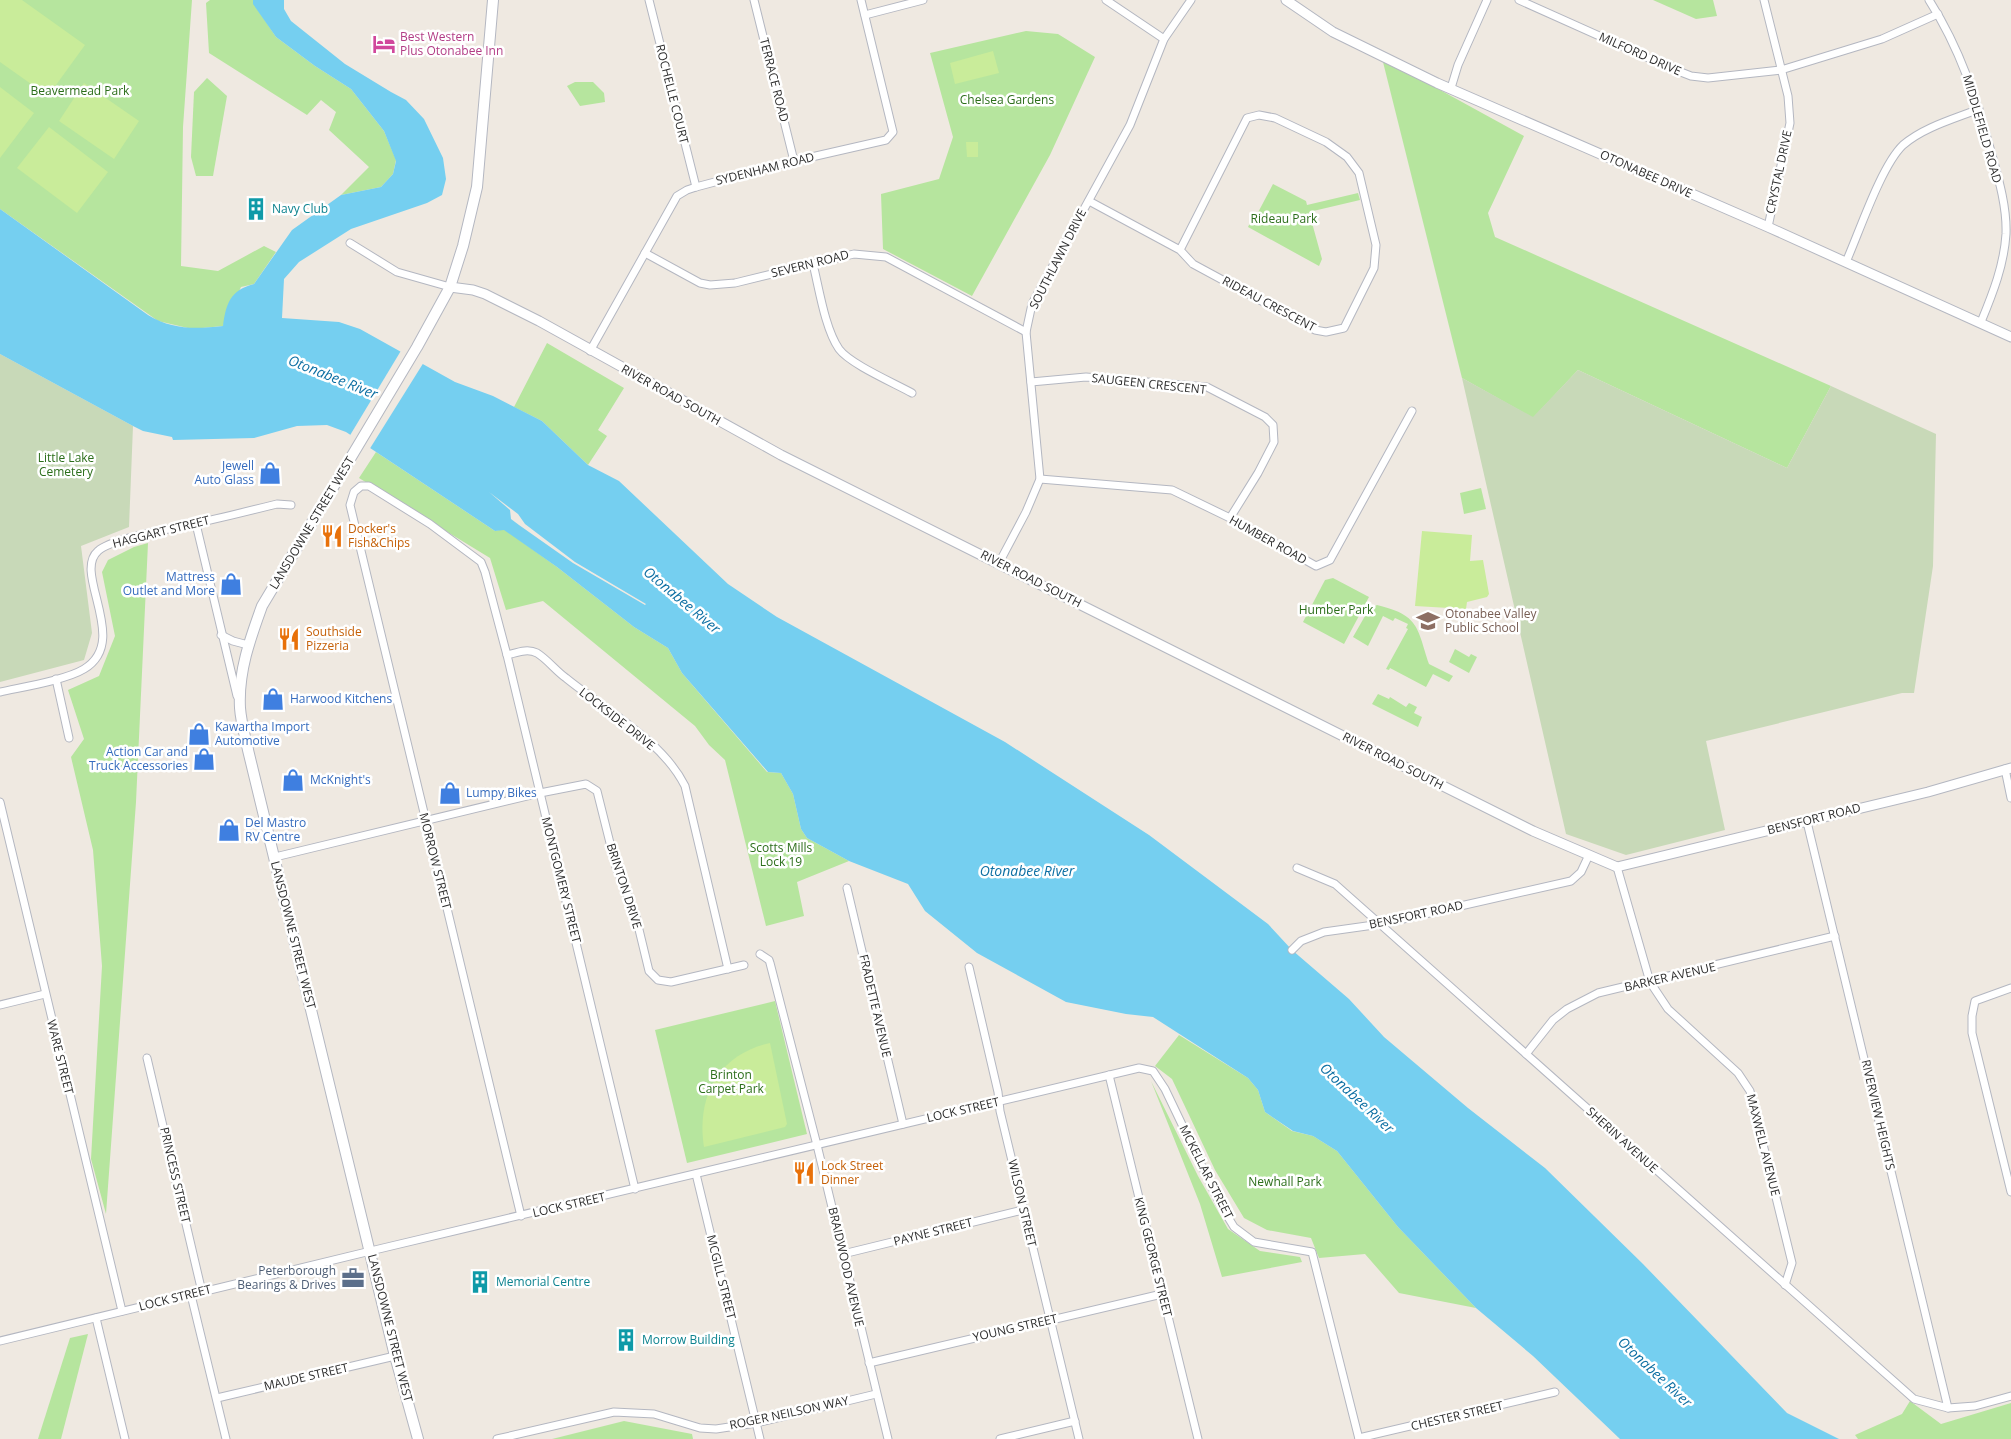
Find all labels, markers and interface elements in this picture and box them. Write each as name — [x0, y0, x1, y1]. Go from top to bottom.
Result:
place label: Best Western Plus Otonabee Inn — [400, 28, 503, 59]
street label: MILFORD DRIVE — [1596, 28, 1684, 79]
hotel icon: Best Western Plus Otonabee Inn — [371, 31, 397, 57]
street label: TERRACE ROAD — [756, 36, 793, 124]
street label: ROCHELLE COURT — [652, 42, 693, 146]
street label: MIDDLEFIELD ROAD — [1959, 73, 2006, 185]
park label: Beavermead Park — [31, 82, 130, 99]
park label: Chelsea Gardens — [960, 91, 1054, 108]
street label: CRYSTAL DRIVE — [1761, 128, 1796, 215]
street label: OTONABEE DRIVE — [1597, 146, 1695, 202]
street label: SYDENHAM ROAD — [714, 148, 816, 189]
building icon: Navy Club — [243, 196, 269, 222]
place label: Navy Club — [272, 200, 328, 217]
street label: SOUTHLAWN DRIVE — [1025, 206, 1090, 312]
park label: Rideau Park — [1251, 210, 1318, 227]
street label: SEVERN ROAD — [769, 246, 851, 281]
street label: RIDEAU CRESCENT — [1219, 272, 1319, 336]
water label: Otonabee River — [286, 350, 381, 403]
street label: RIVER ROAD SOUTH — [618, 360, 724, 429]
street label: SAUGEEN CRESCENT — [1091, 369, 1208, 398]
park label: Little Lake Cemetery — [38, 449, 95, 480]
street label: LANSDOWNE STREET WEST — [265, 453, 358, 592]
place label: Jewell Auto Glass — [195, 457, 254, 488]
shop icon: Jewell Auto Glass — [257, 460, 283, 486]
street label: HAGGART STREET — [111, 511, 211, 552]
street label: HUMBER ROAD — [1226, 511, 1310, 568]
place label: Docker's Fish&Chips — [348, 520, 410, 551]
restaurant icon: Docker's Fish&Chips — [319, 523, 345, 549]
street label: RIVER ROAD SOUTH — [978, 546, 1085, 611]
water label: Otonabee River — [640, 562, 725, 638]
place label: Mattress Outlet and More — [123, 568, 215, 599]
shop icon: Mattress Outlet and More — [218, 571, 244, 597]
park label: Humber Park — [1299, 601, 1374, 618]
place label: Otonabee Valley Public School — [1445, 605, 1537, 636]
school or university icon: Otonabee Valley Public School — [1415, 608, 1441, 634]
place label: Southside Pizzeria — [306, 623, 362, 654]
restaurant icon: Southside Pizzeria — [276, 626, 302, 652]
street label: LOCKSIDE DRIVE — [576, 684, 659, 754]
shop icon: Harwood Kitchens — [260, 686, 286, 712]
place label: Harwood Kitchens — [290, 690, 392, 707]
place label: Kawartha Import Automotive — [215, 718, 310, 749]
shop icon: Kawartha Import Automotive — [186, 721, 212, 747]
street label: RIVER ROAD SOUTH — [1340, 728, 1447, 793]
place label: Action Car and Truck Accessories — [89, 743, 188, 774]
shop icon: Action Car and Truck Accessories — [191, 746, 217, 772]
shop icon: McKnight's — [280, 767, 306, 793]
place label: McKnight's — [310, 771, 371, 788]
shop icon: Lumpy Bikes — [437, 780, 463, 806]
place label: Lumpy Bikes — [466, 784, 537, 801]
street label: BENSFORT ROAD — [1765, 799, 1862, 838]
street label: MORROW STREET — [415, 811, 456, 911]
place label: Del Mastro RV Centre — [245, 814, 306, 845]
street label: MONTGOMERY STREET — [538, 815, 585, 945]
shop icon: Del Mastro RV Centre — [216, 817, 242, 843]
park label: Scotts Mills Lock 19 — [750, 839, 813, 870]
street label: BRINTON DRIVE — [603, 841, 646, 931]
street label: LANSDOWNE STREET WEST — [267, 859, 320, 1011]
water label: Otonabee River — [980, 861, 1075, 880]
street label: BENSFORT ROAD — [1367, 896, 1464, 933]
street label: FRADETTE AVENUE — [855, 953, 896, 1059]
street label: BARKER AVENUE — [1623, 958, 1717, 995]
street label: WARE STREET — [43, 1018, 78, 1096]
water label: Otonabee River — [1316, 1058, 1399, 1137]
street label: RIVERVIEW HEIGHTS — [1857, 1058, 1899, 1172]
park label: Brinton Carpet Park — [698, 1066, 765, 1097]
street label: MAXWELL AVENUE — [1743, 1092, 1784, 1198]
street label: LOCK STREET — [925, 1093, 1001, 1126]
street label: SHERIN AVENUE — [1583, 1103, 1662, 1176]
street label: MCKELLAR STREET — [1175, 1122, 1238, 1222]
street label: PRINCESS STREET — [156, 1125, 195, 1225]
place label: Lock Street Dinner — [821, 1157, 883, 1188]
street label: WILSON STREET — [1004, 1157, 1041, 1249]
restaurant icon: Lock Street Dinner — [791, 1160, 817, 1186]
park label: Newhall Park — [1248, 1173, 1322, 1190]
street label: LOCK STREET — [531, 1188, 607, 1221]
street label: KING GEORGE STREET — [1130, 1195, 1177, 1319]
street label: BRAIDWOOD AVENUE — [824, 1205, 869, 1328]
street label: PAYNE STREET — [892, 1213, 975, 1250]
street label: MCGILL STREET — [703, 1233, 740, 1321]
street label: LANSDOWNE STREET WEST — [364, 1252, 417, 1404]
place label: Peterborough Bearings & Drives — [237, 1262, 336, 1293]
office icon: Peterborough Bearings & Drives — [340, 1265, 366, 1291]
building icon: Memorial Centre — [467, 1269, 493, 1295]
place label: Memorial Centre — [496, 1273, 590, 1290]
street label: LOCK STREET — [137, 1280, 213, 1315]
street label: YOUNG STREET — [971, 1309, 1059, 1345]
building icon: Morrow Building — [613, 1327, 639, 1353]
place label: Morrow Building — [642, 1331, 735, 1348]
water label: Otonabee River — [1614, 1332, 1697, 1411]
street label: MAUDE STREET — [262, 1358, 350, 1394]
street label: ROGER NEILSON WAY — [728, 1392, 850, 1433]
street label: CHESTER STREET — [1409, 1397, 1505, 1434]

